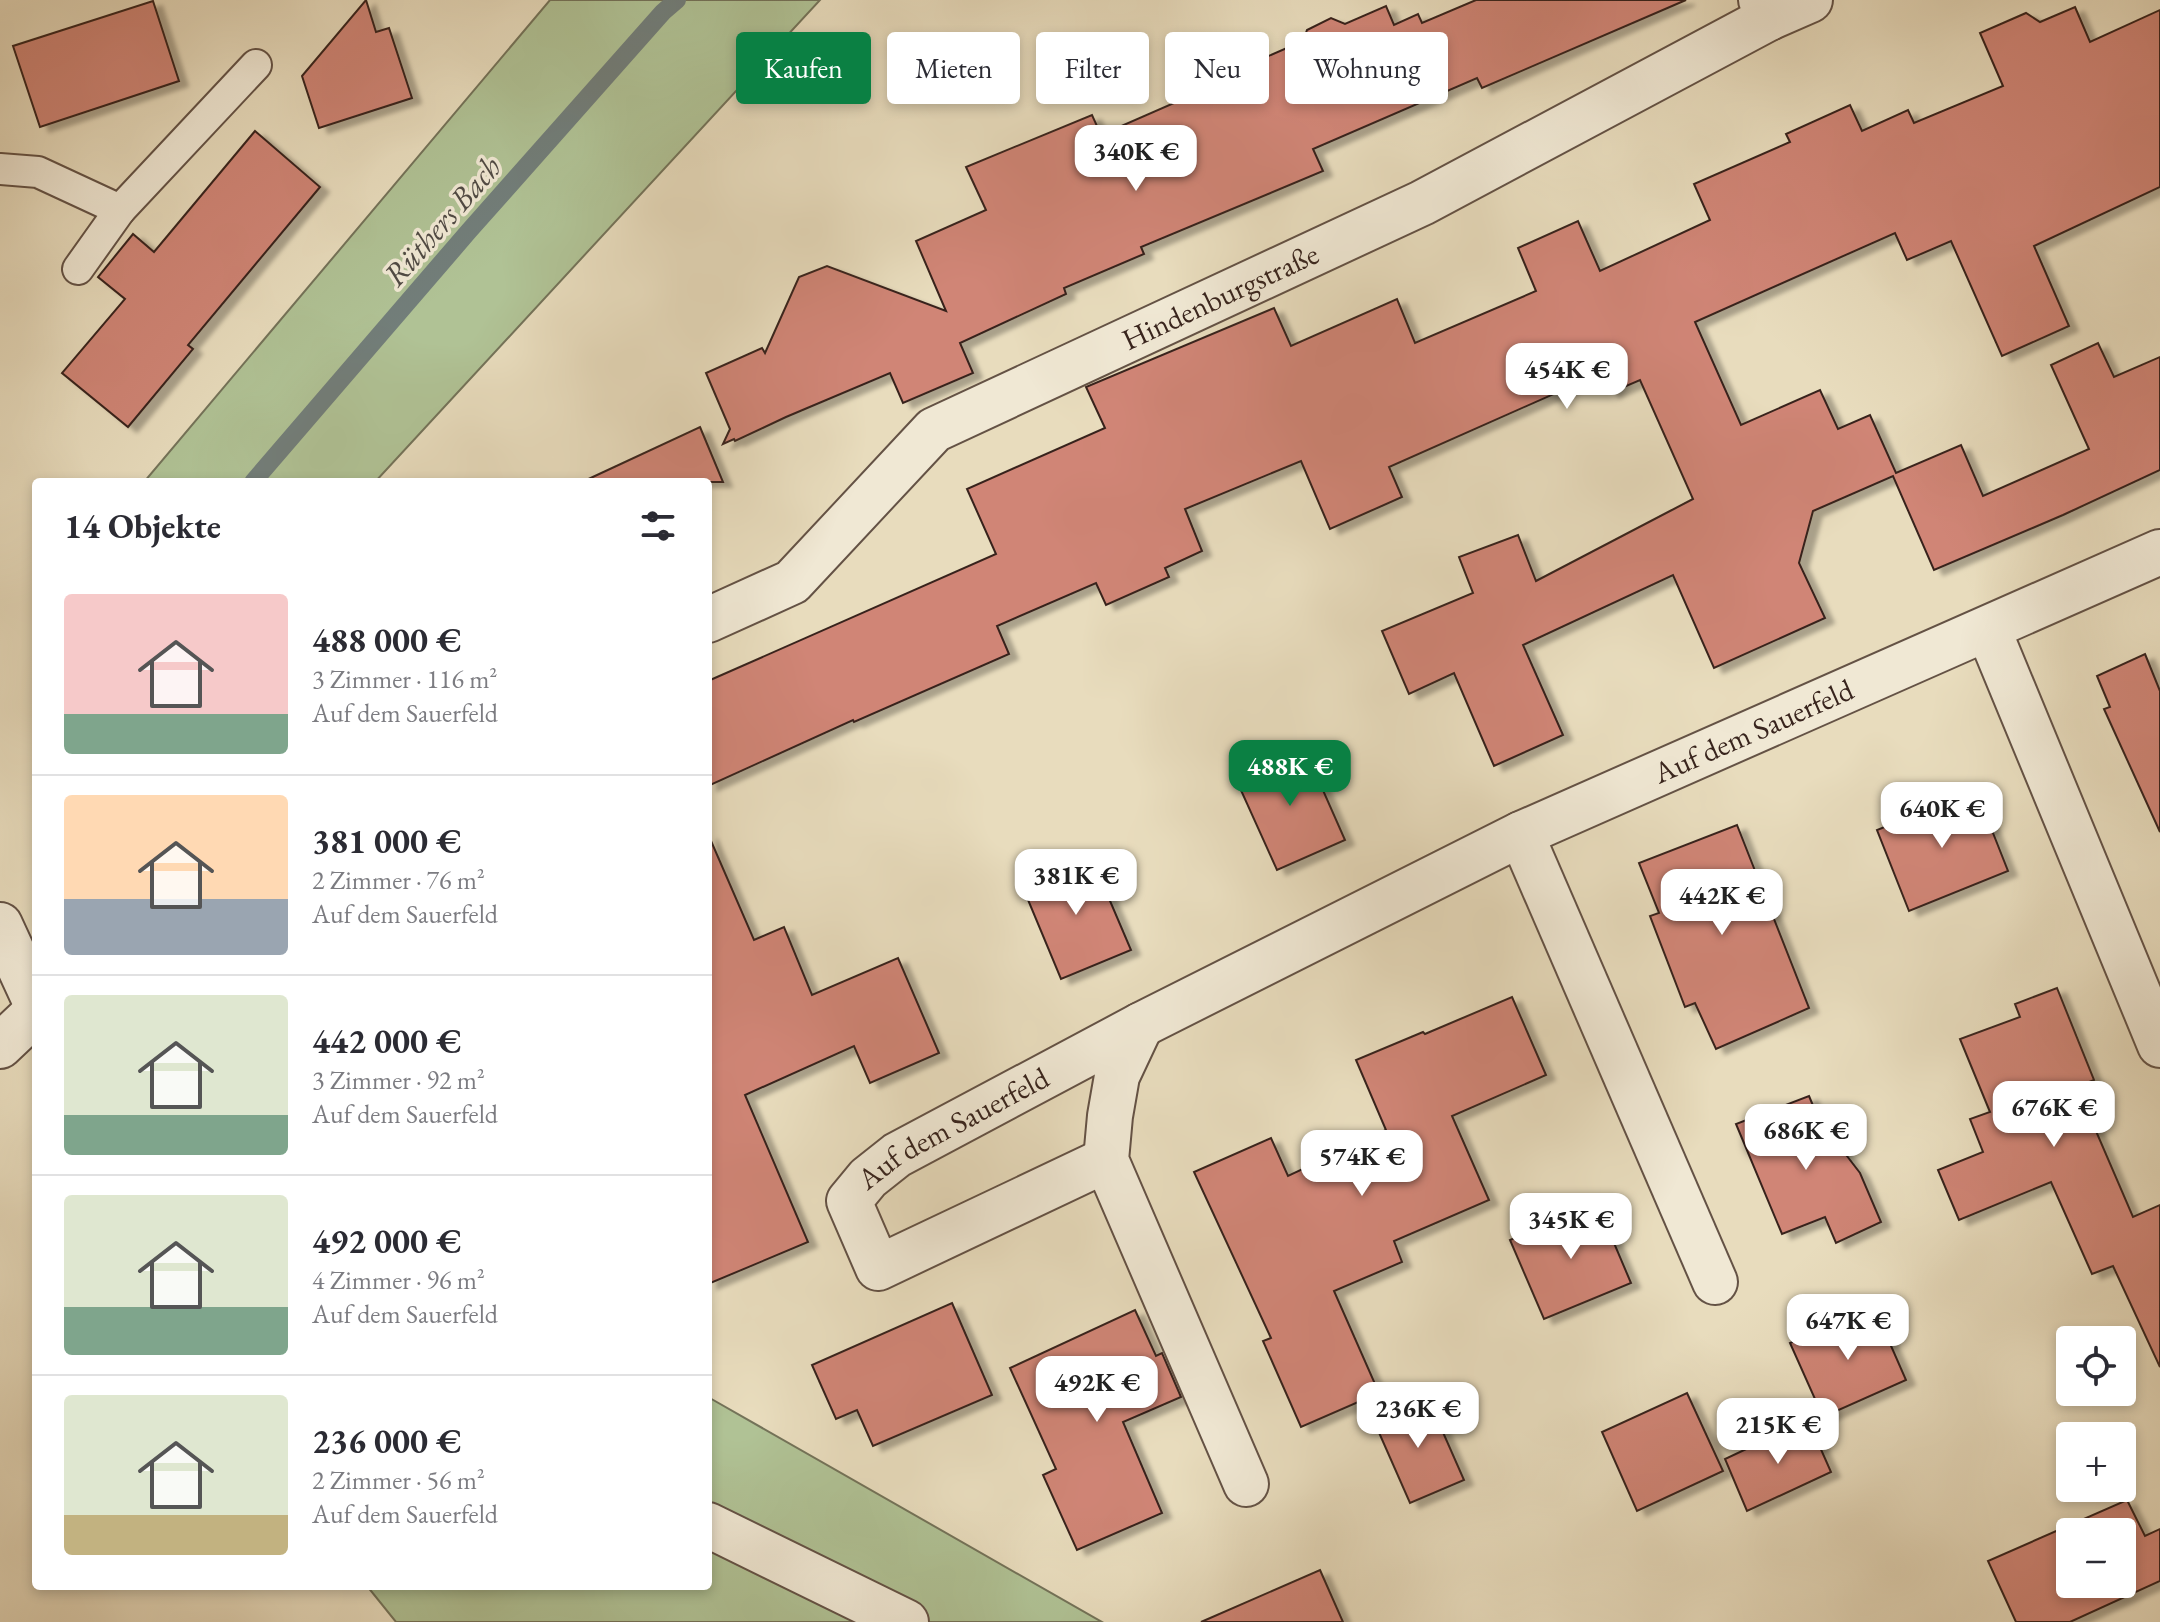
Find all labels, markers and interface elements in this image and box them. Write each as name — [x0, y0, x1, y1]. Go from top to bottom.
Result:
chip: Kaufen — [736, 32, 871, 104]
chip: Mieten — [887, 32, 1020, 104]
chip: Filter — [1036, 32, 1149, 104]
chip: Neu — [1165, 32, 1269, 104]
chip: Wohnung — [1285, 32, 1448, 104]
pin: 340K € — [1071, 125, 1201, 193]
text: 340K € — [1093, 134, 1179, 168]
water label: Rüthers Bach — [374, 147, 511, 295]
street label: Hindenburgstraße — [1116, 234, 1325, 359]
pin: 454K € — [1502, 343, 1632, 411]
text: 454K € — [1524, 352, 1610, 386]
text: 14 Objekte — [64, 504, 221, 548]
icon: filters — [636, 504, 680, 548]
text: 488 000 € — [312, 618, 461, 662]
icon: home — [128, 626, 224, 722]
text: 3 Zimmer · 116 m² — [312, 662, 497, 696]
street label: Auf dem Sauerfeld — [1646, 669, 1860, 793]
text: Auf dem Sauerfeld — [312, 696, 498, 730]
pin: 488K € — [1225, 740, 1355, 808]
text: 488K € — [1247, 749, 1333, 783]
pin: 640K € — [1877, 782, 2007, 850]
text: 640K € — [1899, 791, 1985, 825]
text: 381 000 € — [312, 819, 461, 863]
icon: home — [128, 827, 224, 923]
pin: 381K € — [1011, 849, 1141, 917]
text: 381K € — [1033, 858, 1119, 892]
text: 2 Zimmer · 76 m² — [312, 863, 485, 897]
pin: 442K € — [1657, 869, 1787, 937]
text: 442K € — [1679, 878, 1765, 912]
text: Auf dem Sauerfeld — [312, 897, 498, 931]
text: 442 000 € — [312, 1019, 461, 1063]
icon: home — [128, 1027, 224, 1123]
street label: Auf dem Sauerfeld — [848, 1057, 1056, 1199]
text: 3 Zimmer · 92 m² — [312, 1063, 485, 1097]
pin: 676K € — [1989, 1081, 2119, 1149]
text: 676K € — [2011, 1090, 2097, 1124]
text: Auf dem Sauerfeld — [312, 1097, 498, 1131]
pin: 686K € — [1741, 1104, 1871, 1172]
text: 686K € — [1763, 1113, 1849, 1147]
pin: 574K € — [1297, 1130, 1427, 1198]
text: 574K € — [1319, 1139, 1405, 1173]
pin: 345K € — [1506, 1193, 1636, 1261]
text: 345K € — [1528, 1202, 1614, 1236]
text: 492 000 € — [312, 1219, 461, 1263]
icon: home — [128, 1227, 224, 1323]
text: 4 Zimmer · 96 m² — [312, 1263, 485, 1297]
pin: 647K € — [1783, 1294, 1913, 1362]
text: Auf dem Sauerfeld — [312, 1297, 498, 1331]
text: 647K € — [1805, 1303, 1891, 1337]
map controls — [2056, 1326, 2136, 1598]
button: locate — [2056, 1326, 2136, 1406]
pin: 492K € — [1032, 1356, 1162, 1424]
text: 492K € — [1054, 1365, 1140, 1399]
pin: 236K € — [1353, 1382, 1483, 1450]
text: 236K € — [1375, 1391, 1461, 1425]
pin: 215K € — [1713, 1398, 1843, 1466]
text: 215K € — [1735, 1407, 1821, 1441]
text: 236 000 € — [312, 1419, 461, 1463]
button: + — [2056, 1422, 2136, 1502]
icon: home — [128, 1427, 224, 1523]
text: 2 Zimmer · 56 m² — [312, 1463, 485, 1497]
text: Auf dem Sauerfeld — [312, 1497, 498, 1531]
button: − — [2056, 1518, 2136, 1598]

